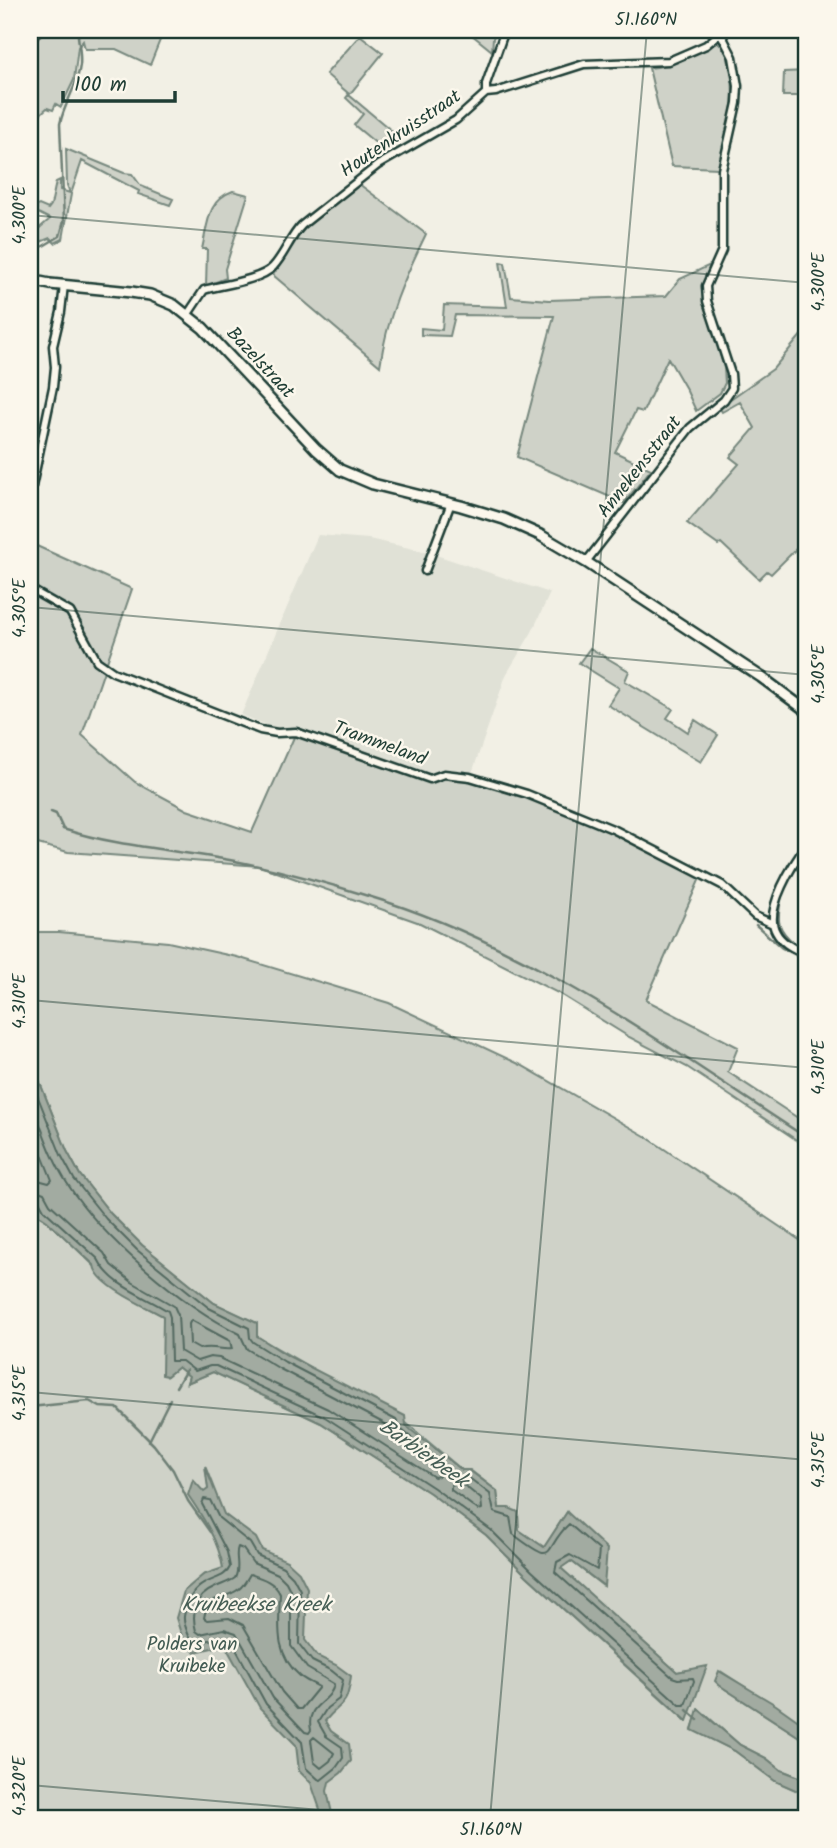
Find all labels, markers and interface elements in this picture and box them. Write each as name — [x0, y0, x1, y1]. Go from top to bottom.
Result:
text: 51.160°N — [615, 6, 677, 35]
scale bar — [63, 60, 175, 104]
text: 100 m — [74, 69, 127, 102]
street label: Houtenkruisstraat — [334, 82, 468, 186]
text: 4.300°E — [6, 185, 35, 245]
text: 4.300°E — [805, 252, 834, 312]
street label: Bazelstraat — [219, 320, 302, 406]
street label: Annekensstraat — [590, 409, 690, 525]
text: 4.305°E — [6, 578, 35, 638]
text: 4.305°E — [805, 644, 834, 704]
street label: Trammeland — [329, 713, 431, 775]
text: 4.310°E — [6, 973, 35, 1029]
text: 4.310°E — [805, 1039, 834, 1095]
text: 4.315°E — [6, 1364, 35, 1421]
water label: Barbierbeek — [372, 1411, 477, 1499]
text: 4.315°E — [805, 1431, 834, 1488]
water label: Kruibeekse Kreek — [181, 1589, 334, 1622]
park label: Polders van Kruibeke — [147, 1630, 237, 1682]
text: 4.320°E — [6, 1755, 35, 1816]
text: 51.160°N — [460, 1816, 522, 1845]

